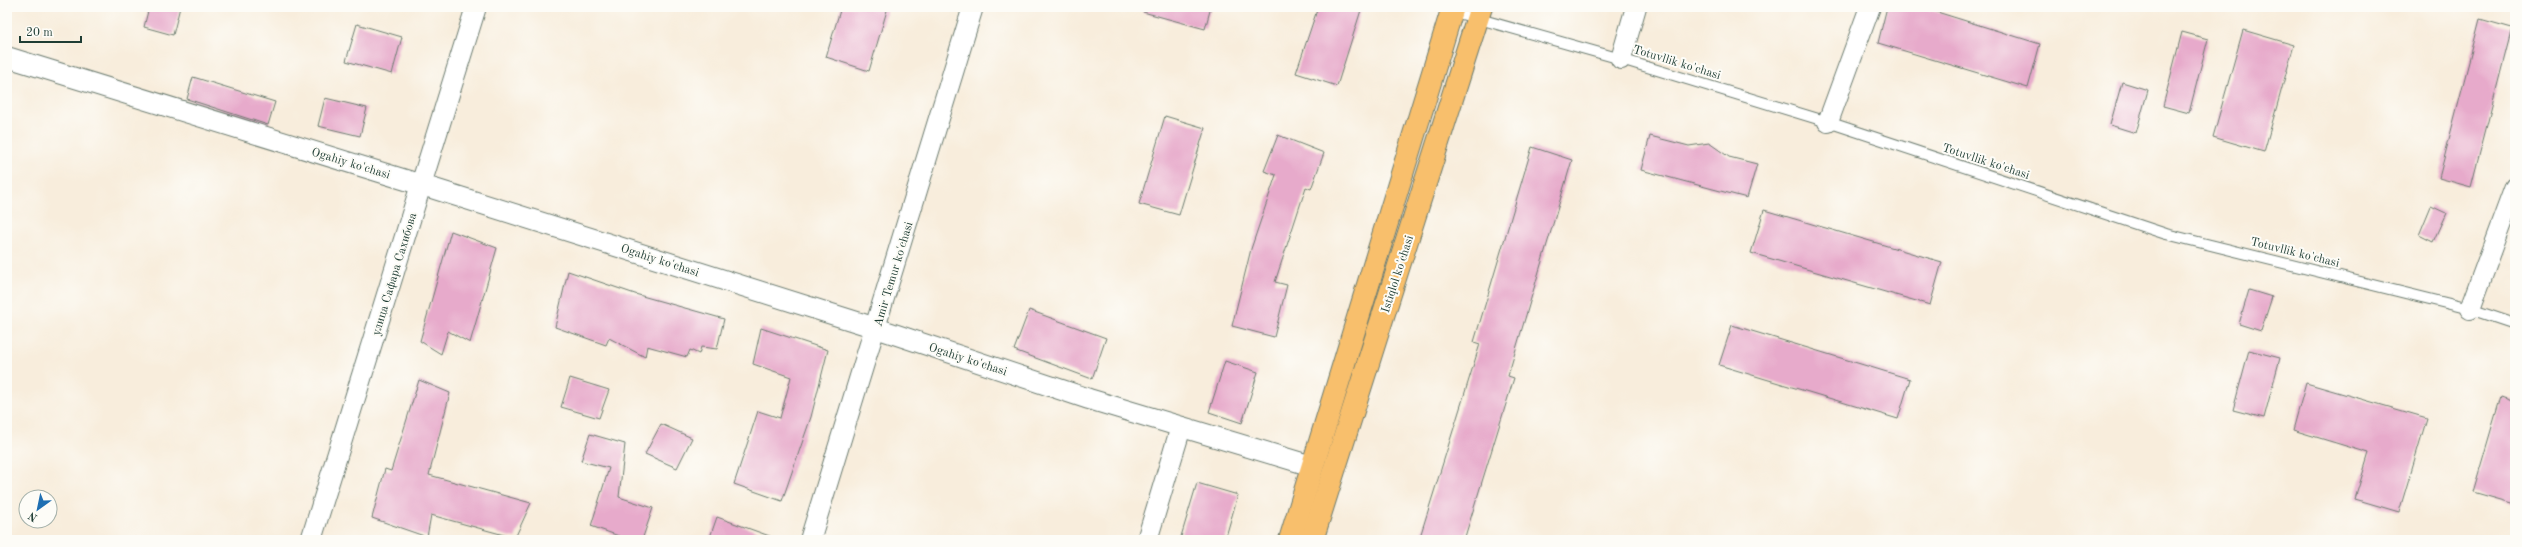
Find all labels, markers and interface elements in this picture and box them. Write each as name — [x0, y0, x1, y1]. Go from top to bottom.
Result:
scale bar — [20, 18, 81, 44]
text: 20 m — [26, 27, 53, 39]
street label: Totuvllik ko'chasi — [1631, 44, 1722, 82]
street label: Totuvllik ko'chasi — [1940, 142, 2031, 182]
street label: Ogahiy ko'chasi — [310, 146, 391, 182]
street label: улица Сафара Сахибова — [371, 211, 419, 337]
street label: Amir Temur ko'chasi — [872, 220, 916, 328]
street label: Istiqlol ko'chasi — [1380, 234, 1416, 314]
street label: Totuvllik ko'chasi — [2249, 236, 2340, 270]
street label: Ogahiy ko'chasi — [619, 243, 700, 279]
street label: Ogahiy ko'chasi — [927, 342, 1008, 378]
north arrow — [18, 489, 58, 529]
text: N — [26, 509, 40, 523]

